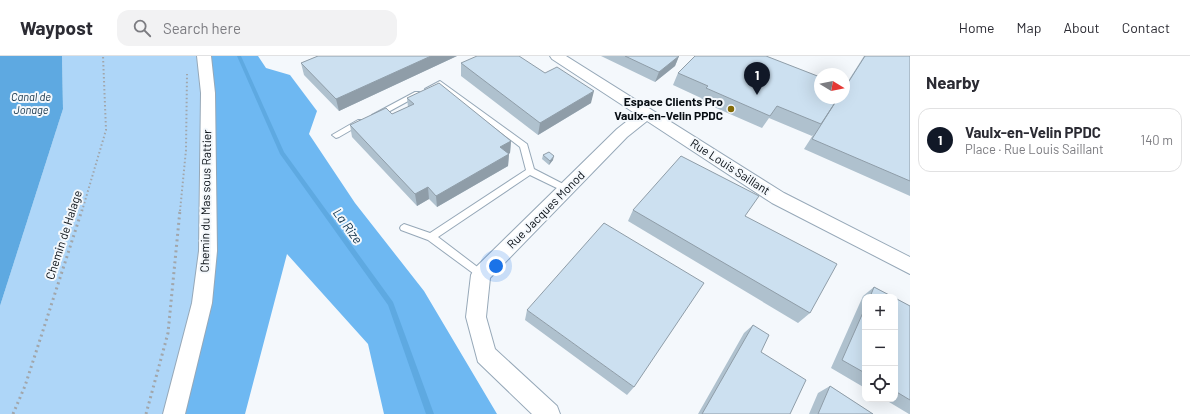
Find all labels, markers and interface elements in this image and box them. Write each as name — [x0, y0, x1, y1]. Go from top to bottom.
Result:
search box — [117, 10, 397, 46]
text: Waypost — [20, 16, 93, 39]
icon: search — [131, 17, 153, 39]
text: Search here — [163, 19, 241, 37]
text: Home — [959, 19, 995, 36]
text: Map — [1017, 19, 1041, 36]
text: About — [1063, 19, 1100, 36]
text: Contact — [1122, 19, 1170, 36]
pin: 1 — [744, 62, 770, 95]
north arrow — [814, 68, 850, 104]
text: Nearby — [926, 72, 980, 92]
water label: Canal de Jonage — [11, 90, 51, 116]
place label: Espace Clients Pro Vaulx-en-Velin PPDC — [614, 94, 723, 122]
marker: Espace Clients Pro Vaulx-en-Velin PPDC — [726, 104, 736, 114]
text: Vaulx-en-Velin PPDC — [965, 123, 1101, 141]
street label: Chemin du Mas sous Rattier — [197, 129, 213, 273]
text: 1 — [938, 132, 942, 148]
text: 140 m — [1141, 132, 1173, 148]
street label: Rue Louis Saillant — [688, 135, 773, 197]
text: Place · Rue Louis Saillant — [965, 141, 1104, 157]
street label: Rue Jacques Monod — [504, 168, 587, 251]
street label: Chemin de Halage — [42, 188, 84, 281]
water label: La Rize — [330, 205, 366, 247]
your location — [486, 256, 506, 276]
map controls — [862, 294, 898, 402]
button: + — [862, 294, 898, 330]
button: − — [862, 330, 898, 366]
button: locate — [862, 366, 898, 402]

